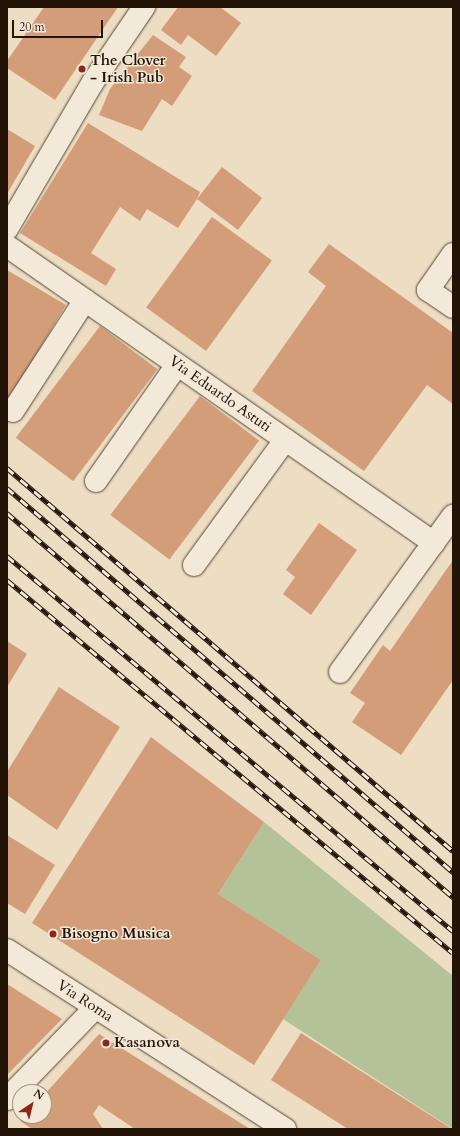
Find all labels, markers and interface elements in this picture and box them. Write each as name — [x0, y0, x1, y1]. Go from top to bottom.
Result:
scale bar — [14, 12, 105, 38]
text: 20 m — [19, 19, 45, 35]
place label: The Clover - Irish Pub — [90, 51, 165, 86]
marker: The Clover - Irish Pub — [77, 64, 87, 74]
street label: Via Eduardo Astuti — [165, 352, 275, 436]
place label: Bisogno Musica — [61, 925, 170, 943]
marker: Bisogno Musica — [48, 929, 58, 939]
street label: Via Roma — [54, 976, 116, 1026]
place label: Kasanova — [114, 1034, 180, 1052]
marker: Kasanova — [101, 1038, 111, 1048]
north arrow — [12, 1084, 52, 1124]
text: N — [30, 1086, 47, 1103]

